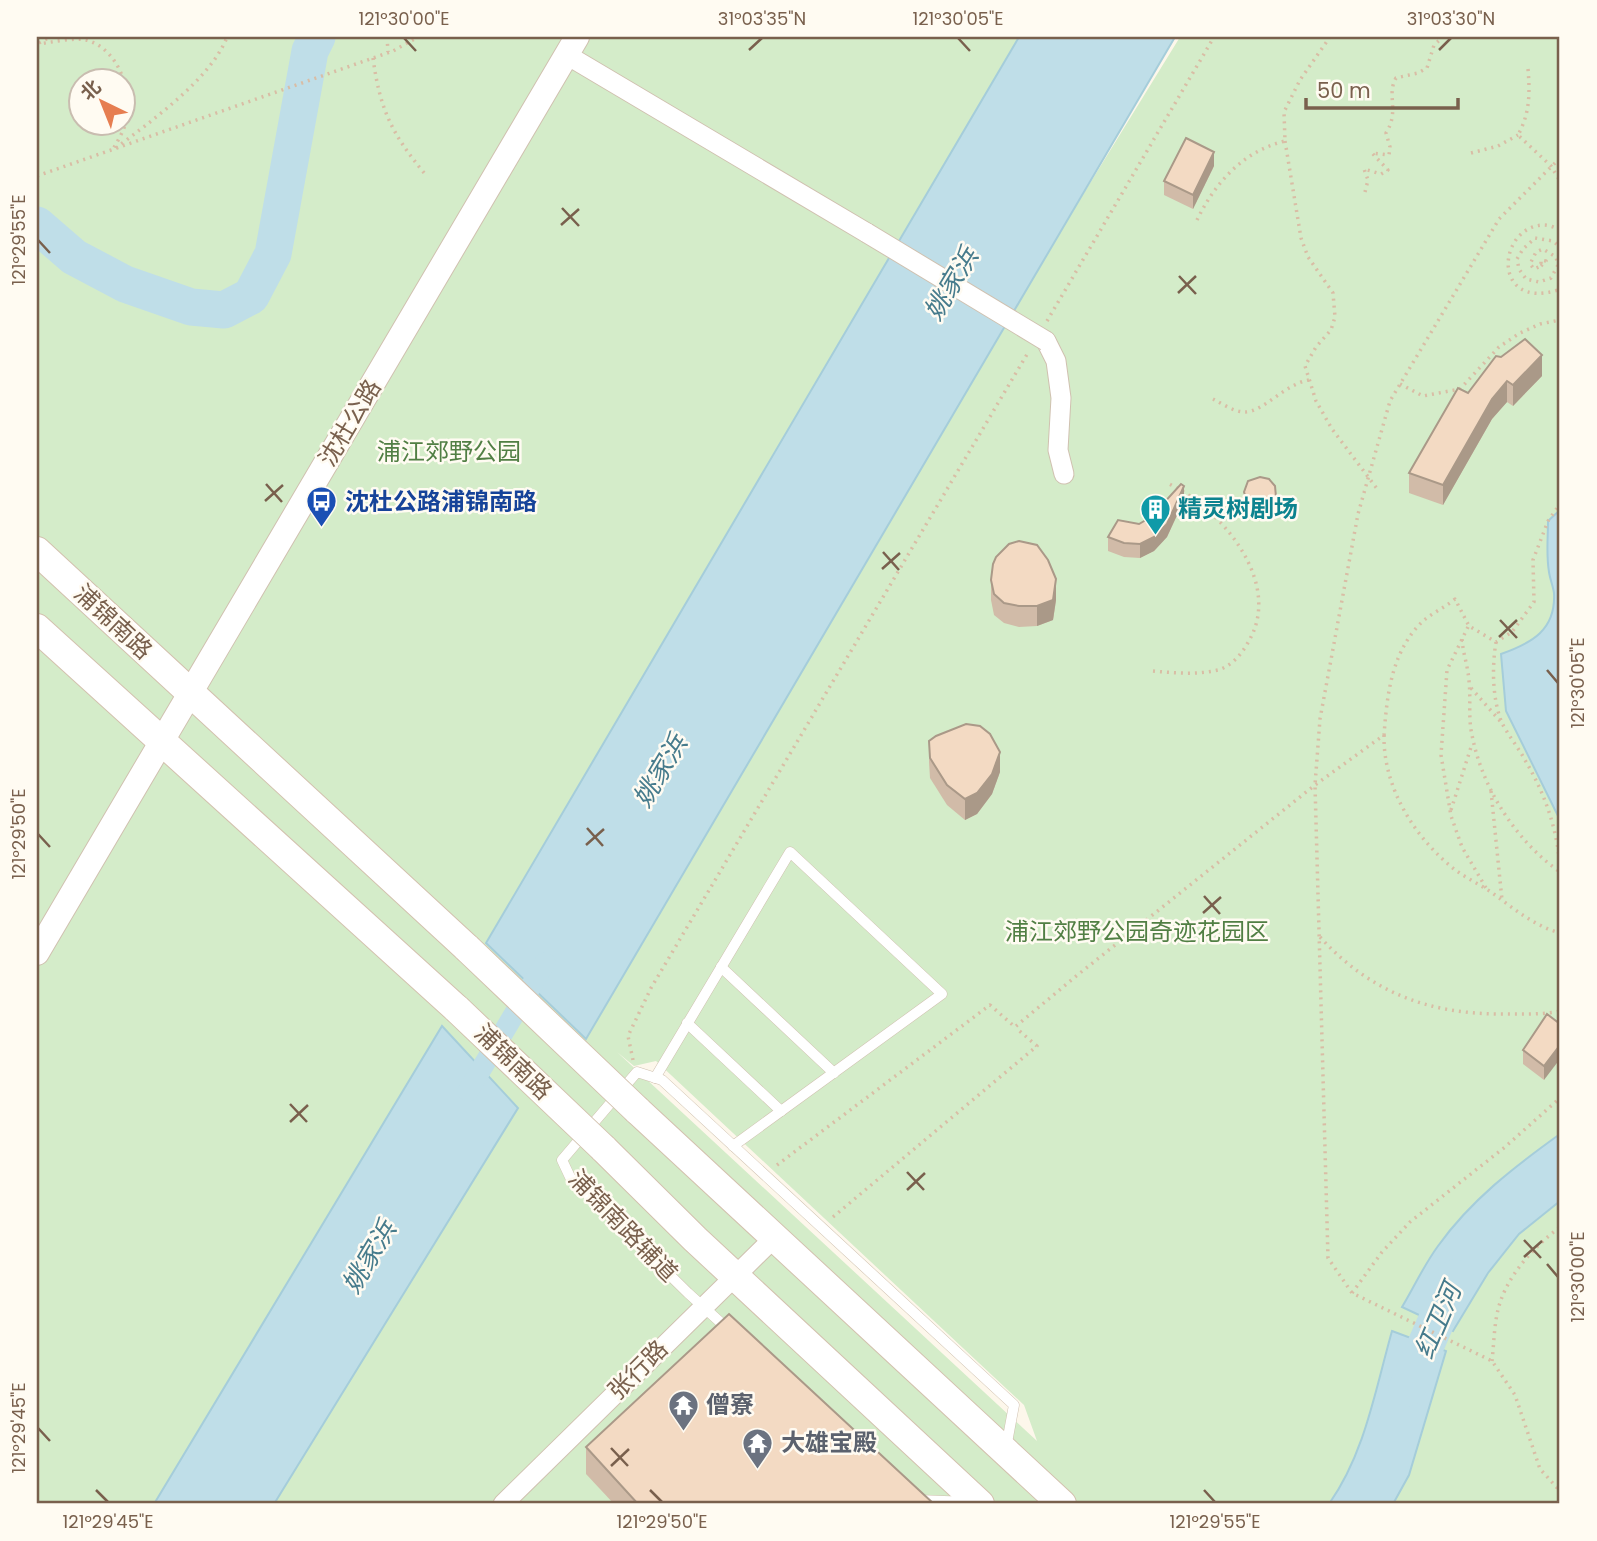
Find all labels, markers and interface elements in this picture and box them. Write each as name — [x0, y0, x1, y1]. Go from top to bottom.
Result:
text: 121°30'00"E — [358, 6, 450, 31]
text: 31°03'35"N — [718, 6, 806, 31]
text: 121°30'05"E — [912, 6, 1004, 31]
text: 31°03'30"N — [1407, 6, 1495, 31]
north arrow — [66, 66, 136, 136]
scale bar — [1306, 66, 1459, 110]
text: 北 — [75, 74, 107, 106]
text: 50 m — [1317, 76, 1371, 105]
text: 121°29'55"E — [6, 195, 31, 285]
water label: 姚家浜 — [915, 240, 988, 327]
street label: 沈杜公路 — [311, 373, 388, 472]
park label: 浦江郊野公园 — [377, 435, 521, 468]
bus stop icon: 沈杜公路浦锦南路 — [305, 485, 339, 529]
place label: 沈杜公路浦锦南路 — [345, 485, 537, 518]
building icon: 精灵树剧场 — [1138, 492, 1172, 536]
place label: 精灵树剧场 — [1178, 492, 1298, 525]
street label: 浦锦南路 — [67, 577, 160, 666]
text: 121°30'05"E — [1565, 637, 1590, 729]
water label: 姚家浜 — [624, 727, 697, 814]
text: 121°29'50"E — [6, 789, 31, 879]
park label: 浦江郊野公园奇迹花园区 — [1005, 915, 1269, 948]
street label: 浦锦南路 — [467, 1016, 559, 1107]
street label: 浦锦南路辅道 — [561, 1162, 685, 1289]
water label: 姚家浜 — [333, 1213, 406, 1300]
text: 121°30'00"E — [1565, 1231, 1590, 1323]
water label: 红卫河 — [1406, 1273, 1472, 1364]
street label: 张行路 — [601, 1333, 675, 1407]
text: 121°29'45"E — [6, 1383, 31, 1473]
temple icon: 僧寮 — [666, 1388, 700, 1432]
place label: 僧寮 — [706, 1388, 754, 1421]
temple icon: 大雄宝殿 — [741, 1426, 775, 1470]
place label: 大雄宝殿 — [781, 1426, 877, 1459]
text: 121°29'45"E — [63, 1509, 153, 1534]
text: 121°29'50"E — [617, 1509, 707, 1534]
text: 121°29'55"E — [1170, 1509, 1260, 1534]

